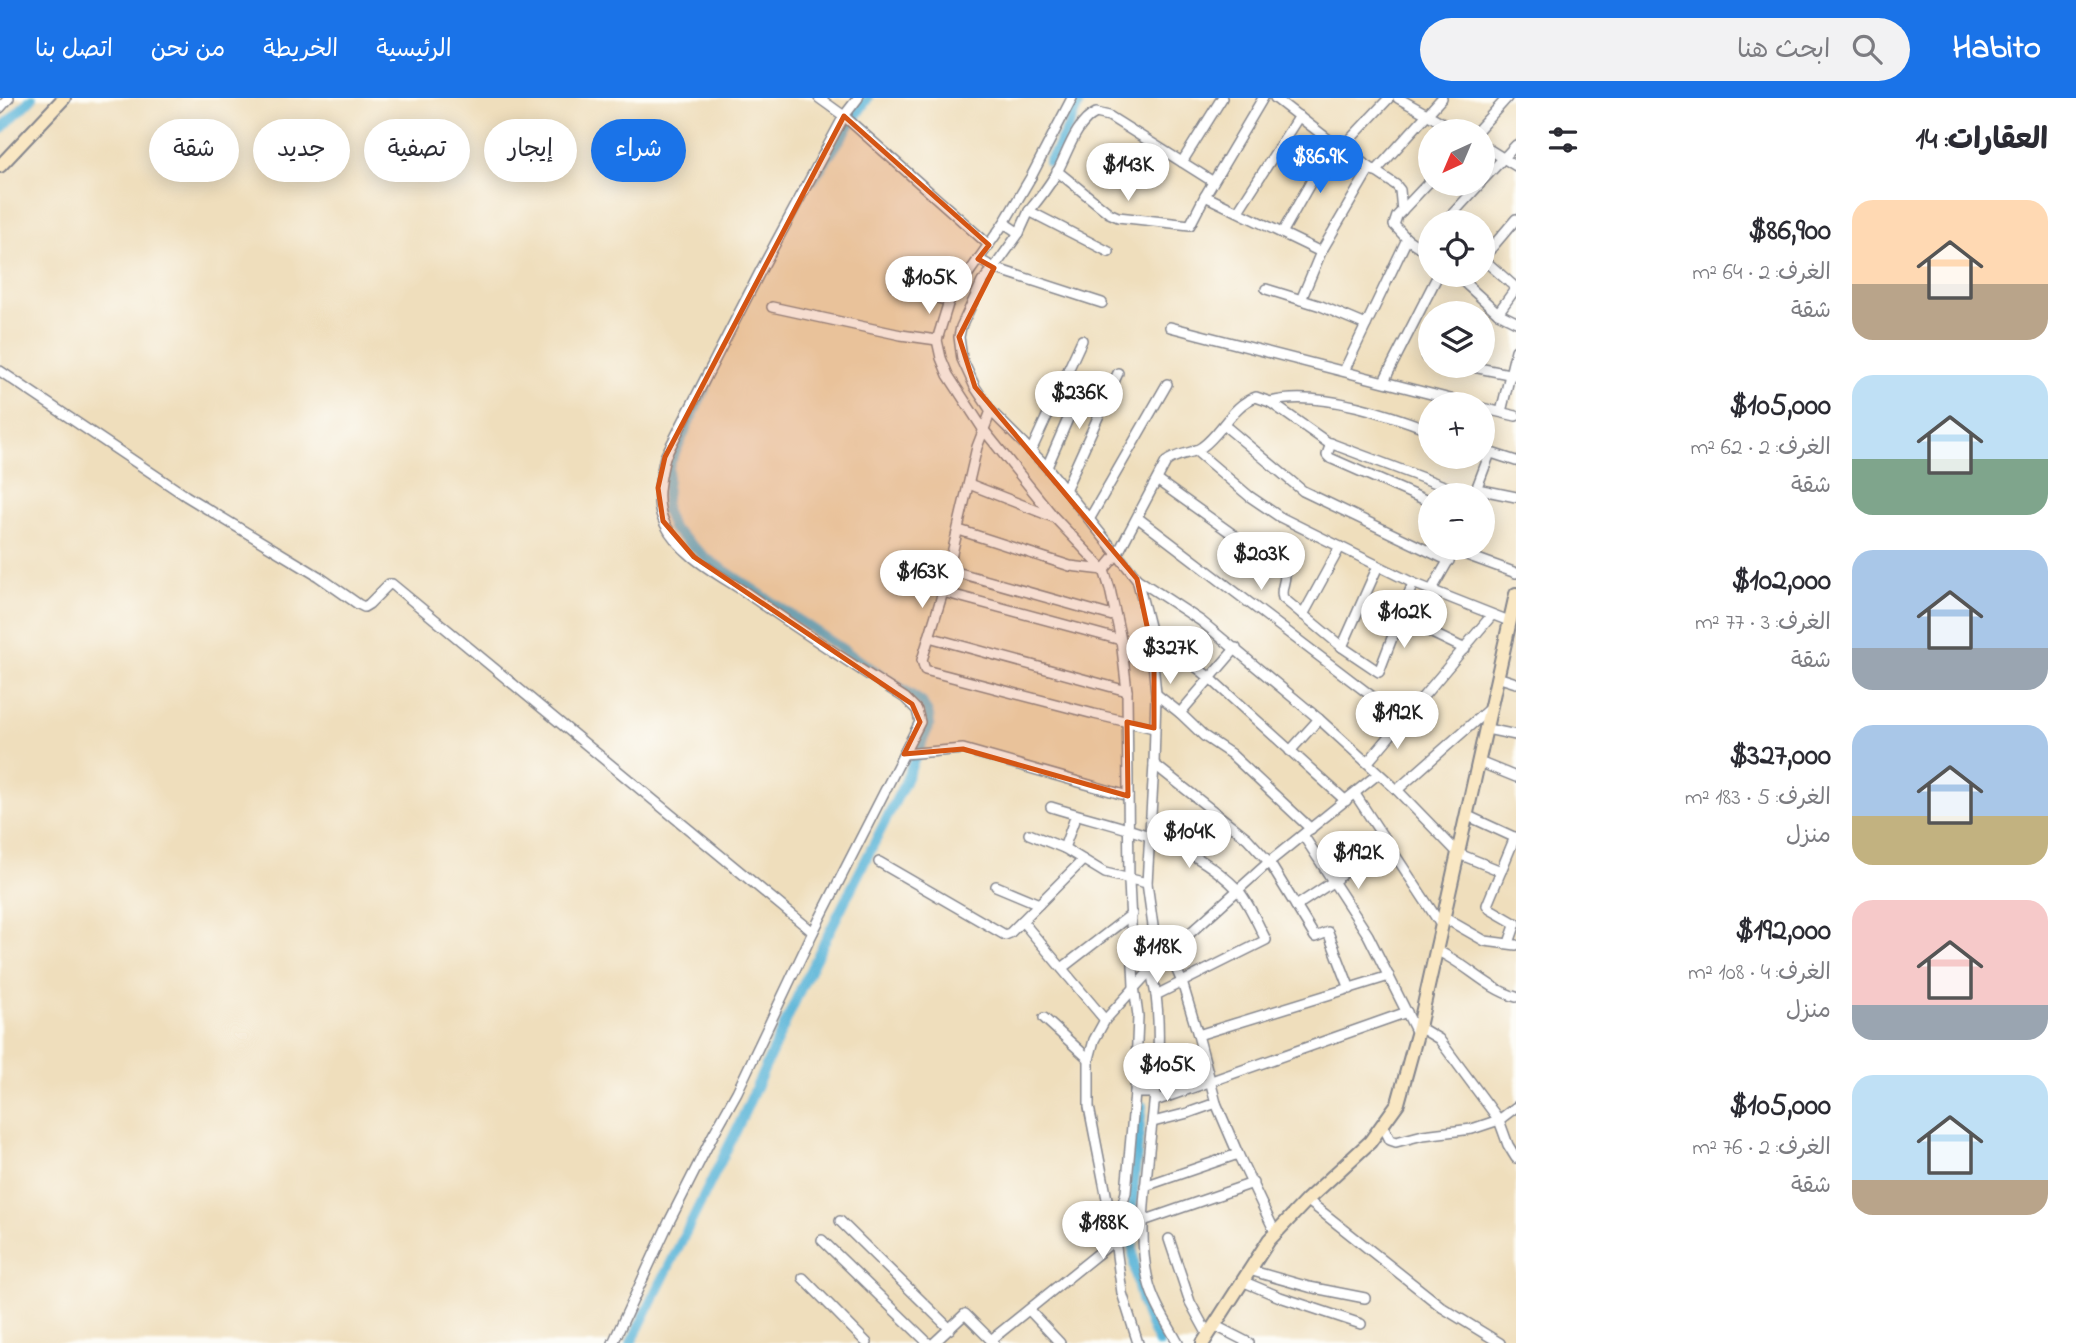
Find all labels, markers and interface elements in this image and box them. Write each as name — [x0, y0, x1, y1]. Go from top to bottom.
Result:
search box — [1420, 18, 1910, 81]
text: Habito — [1952, 25, 2041, 73]
icon: search — [1848, 30, 1886, 68]
text: ابحث هنا — [1737, 32, 1830, 70]
text: اتصل بنا — [35, 33, 113, 68]
text: من نحن — [151, 33, 225, 68]
text: الخريطة — [263, 33, 338, 68]
text: الرئيسية — [376, 33, 452, 68]
chip: شقة — [149, 119, 239, 182]
chip: جديد — [253, 119, 350, 182]
chip: تصفية — [364, 119, 470, 182]
chip: إيجار — [484, 119, 577, 182]
chip: شراء — [591, 119, 686, 182]
north arrow — [1418, 119, 1494, 196]
map controls — [1418, 119, 1495, 560]
text: العقارات: 14 — [1916, 119, 2048, 163]
icon: filters — [1544, 121, 1582, 159]
pin: $86.9K — [1263, 136, 1377, 195]
text: $86.9K — [1292, 141, 1348, 174]
pin: $143K — [1079, 144, 1177, 203]
text: $143K — [1102, 149, 1154, 182]
button: locate — [1418, 210, 1495, 287]
text: $86,900 — [1748, 210, 1831, 254]
icon: home — [1908, 228, 1992, 312]
pin: $105K — [880, 256, 978, 316]
text: الغرف: 2 · 64 m² — [1692, 257, 1831, 290]
text: $105K — [901, 262, 957, 295]
text: شقة — [1791, 295, 1831, 328]
button: layers — [1418, 301, 1495, 378]
pin: $236K — [1030, 372, 1128, 431]
text: $236K — [1051, 377, 1107, 410]
text: $105,000 — [1729, 385, 1831, 429]
button: + — [1418, 392, 1495, 469]
icon: home — [1908, 403, 1992, 487]
text: الغرف: 2 · 62 m² — [1690, 432, 1831, 465]
text: شقة — [1791, 470, 1831, 503]
button: − — [1418, 483, 1495, 560]
pin: $203K — [1212, 532, 1310, 592]
text: $203K — [1233, 538, 1289, 571]
pin: $163K — [873, 550, 971, 610]
text: $163K — [896, 556, 948, 589]
text: $102,000 — [1731, 560, 1831, 604]
icon: home — [1908, 578, 1992, 662]
pin: $102K — [1355, 590, 1453, 650]
text: $102K — [1377, 596, 1431, 629]
text: الغرف: 3 · 77 m² — [1695, 607, 1831, 640]
pin: $327K — [1121, 626, 1219, 686]
text: $327K — [1142, 632, 1198, 665]
text: شقة — [1791, 645, 1831, 678]
pin: $192K — [1348, 692, 1446, 751]
text: $192K — [1372, 697, 1422, 730]
text: $327,000 — [1729, 735, 1831, 779]
icon: home — [1908, 753, 1992, 837]
text: الغرف: 5 · 183 m² — [1685, 782, 1831, 815]
pin: $104K — [1140, 810, 1238, 870]
text: $104K — [1163, 816, 1215, 849]
text: منزل — [1786, 820, 1831, 853]
pin: $192K — [1309, 832, 1407, 891]
text: $192K — [1333, 837, 1383, 870]
text: $192,000 — [1735, 910, 1831, 954]
pin: $118K — [1108, 926, 1206, 985]
icon: home — [1908, 928, 1992, 1012]
text: $118K — [1133, 931, 1181, 964]
text: الغرف: 4 · 108 m² — [1688, 957, 1831, 990]
text: منزل — [1786, 995, 1831, 1028]
pin: $105K — [1118, 1044, 1216, 1103]
text: $105K — [1139, 1049, 1195, 1082]
text: $105,000 — [1729, 1085, 1831, 1129]
icon: home — [1908, 1103, 1992, 1187]
text: الغرف: 2 · 76 m² — [1692, 1132, 1831, 1165]
text: شقة — [1791, 1170, 1831, 1203]
pin: $188K — [1054, 1202, 1152, 1261]
text: $188K — [1078, 1207, 1128, 1240]

